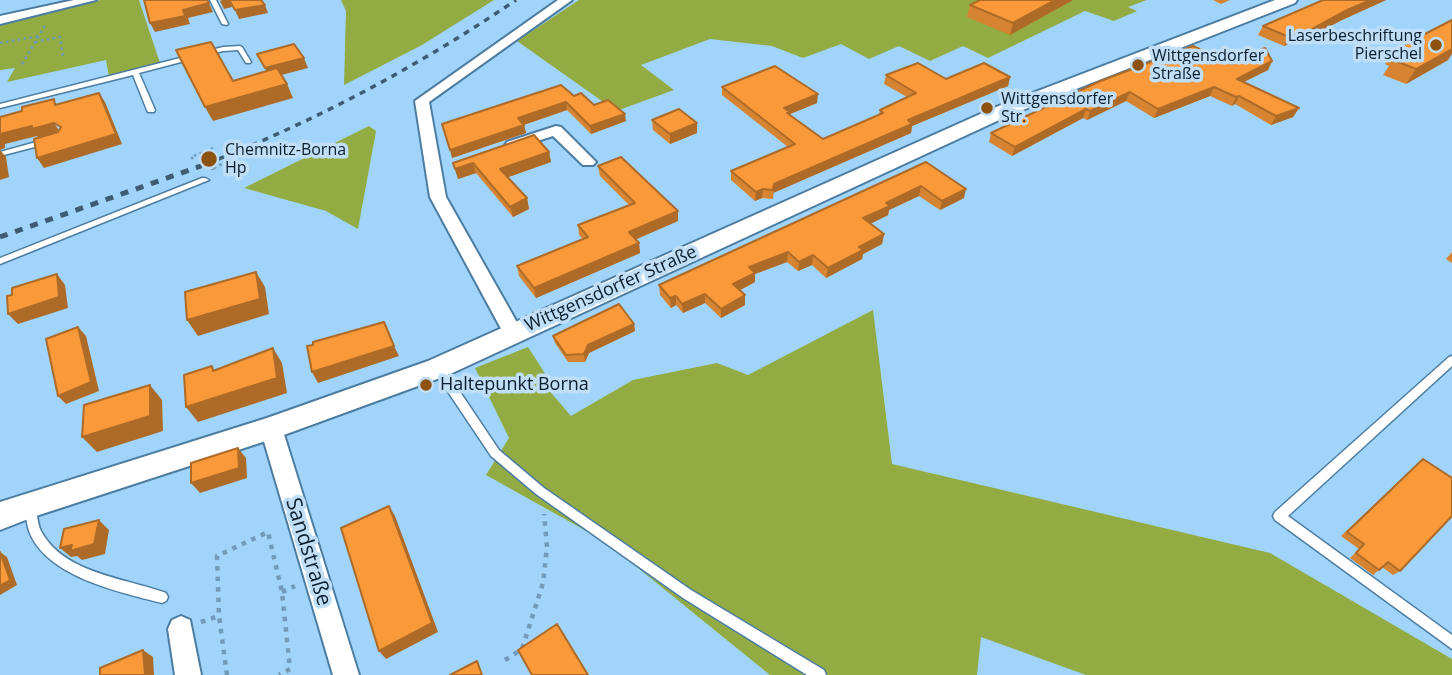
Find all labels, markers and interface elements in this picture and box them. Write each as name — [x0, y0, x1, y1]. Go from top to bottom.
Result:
place label: Laserbeschriftung Pierschel — [1288, 26, 1422, 64]
marker: Laserbeschriftung Pierschel — [1428, 37, 1444, 53]
place label: Wittgensdorfer Straße — [1152, 46, 1264, 84]
marker: Wittgensdorfer Straße — [1130, 57, 1146, 73]
place label: Wittgensdorfer Str. — [1001, 89, 1113, 127]
marker: Wittgensdorfer Str. — [979, 100, 995, 116]
place label: Chemnitz-Borna Hp — [225, 140, 346, 178]
marker: Chemnitz-Borna Hp — [199, 149, 219, 169]
street label: Wittgensdorfer Straße — [522, 241, 700, 337]
place label: Haltepunkt Borna — [440, 374, 589, 396]
marker: Haltepunkt Borna — [418, 377, 434, 393]
street label: Sandstraße — [280, 495, 336, 609]

